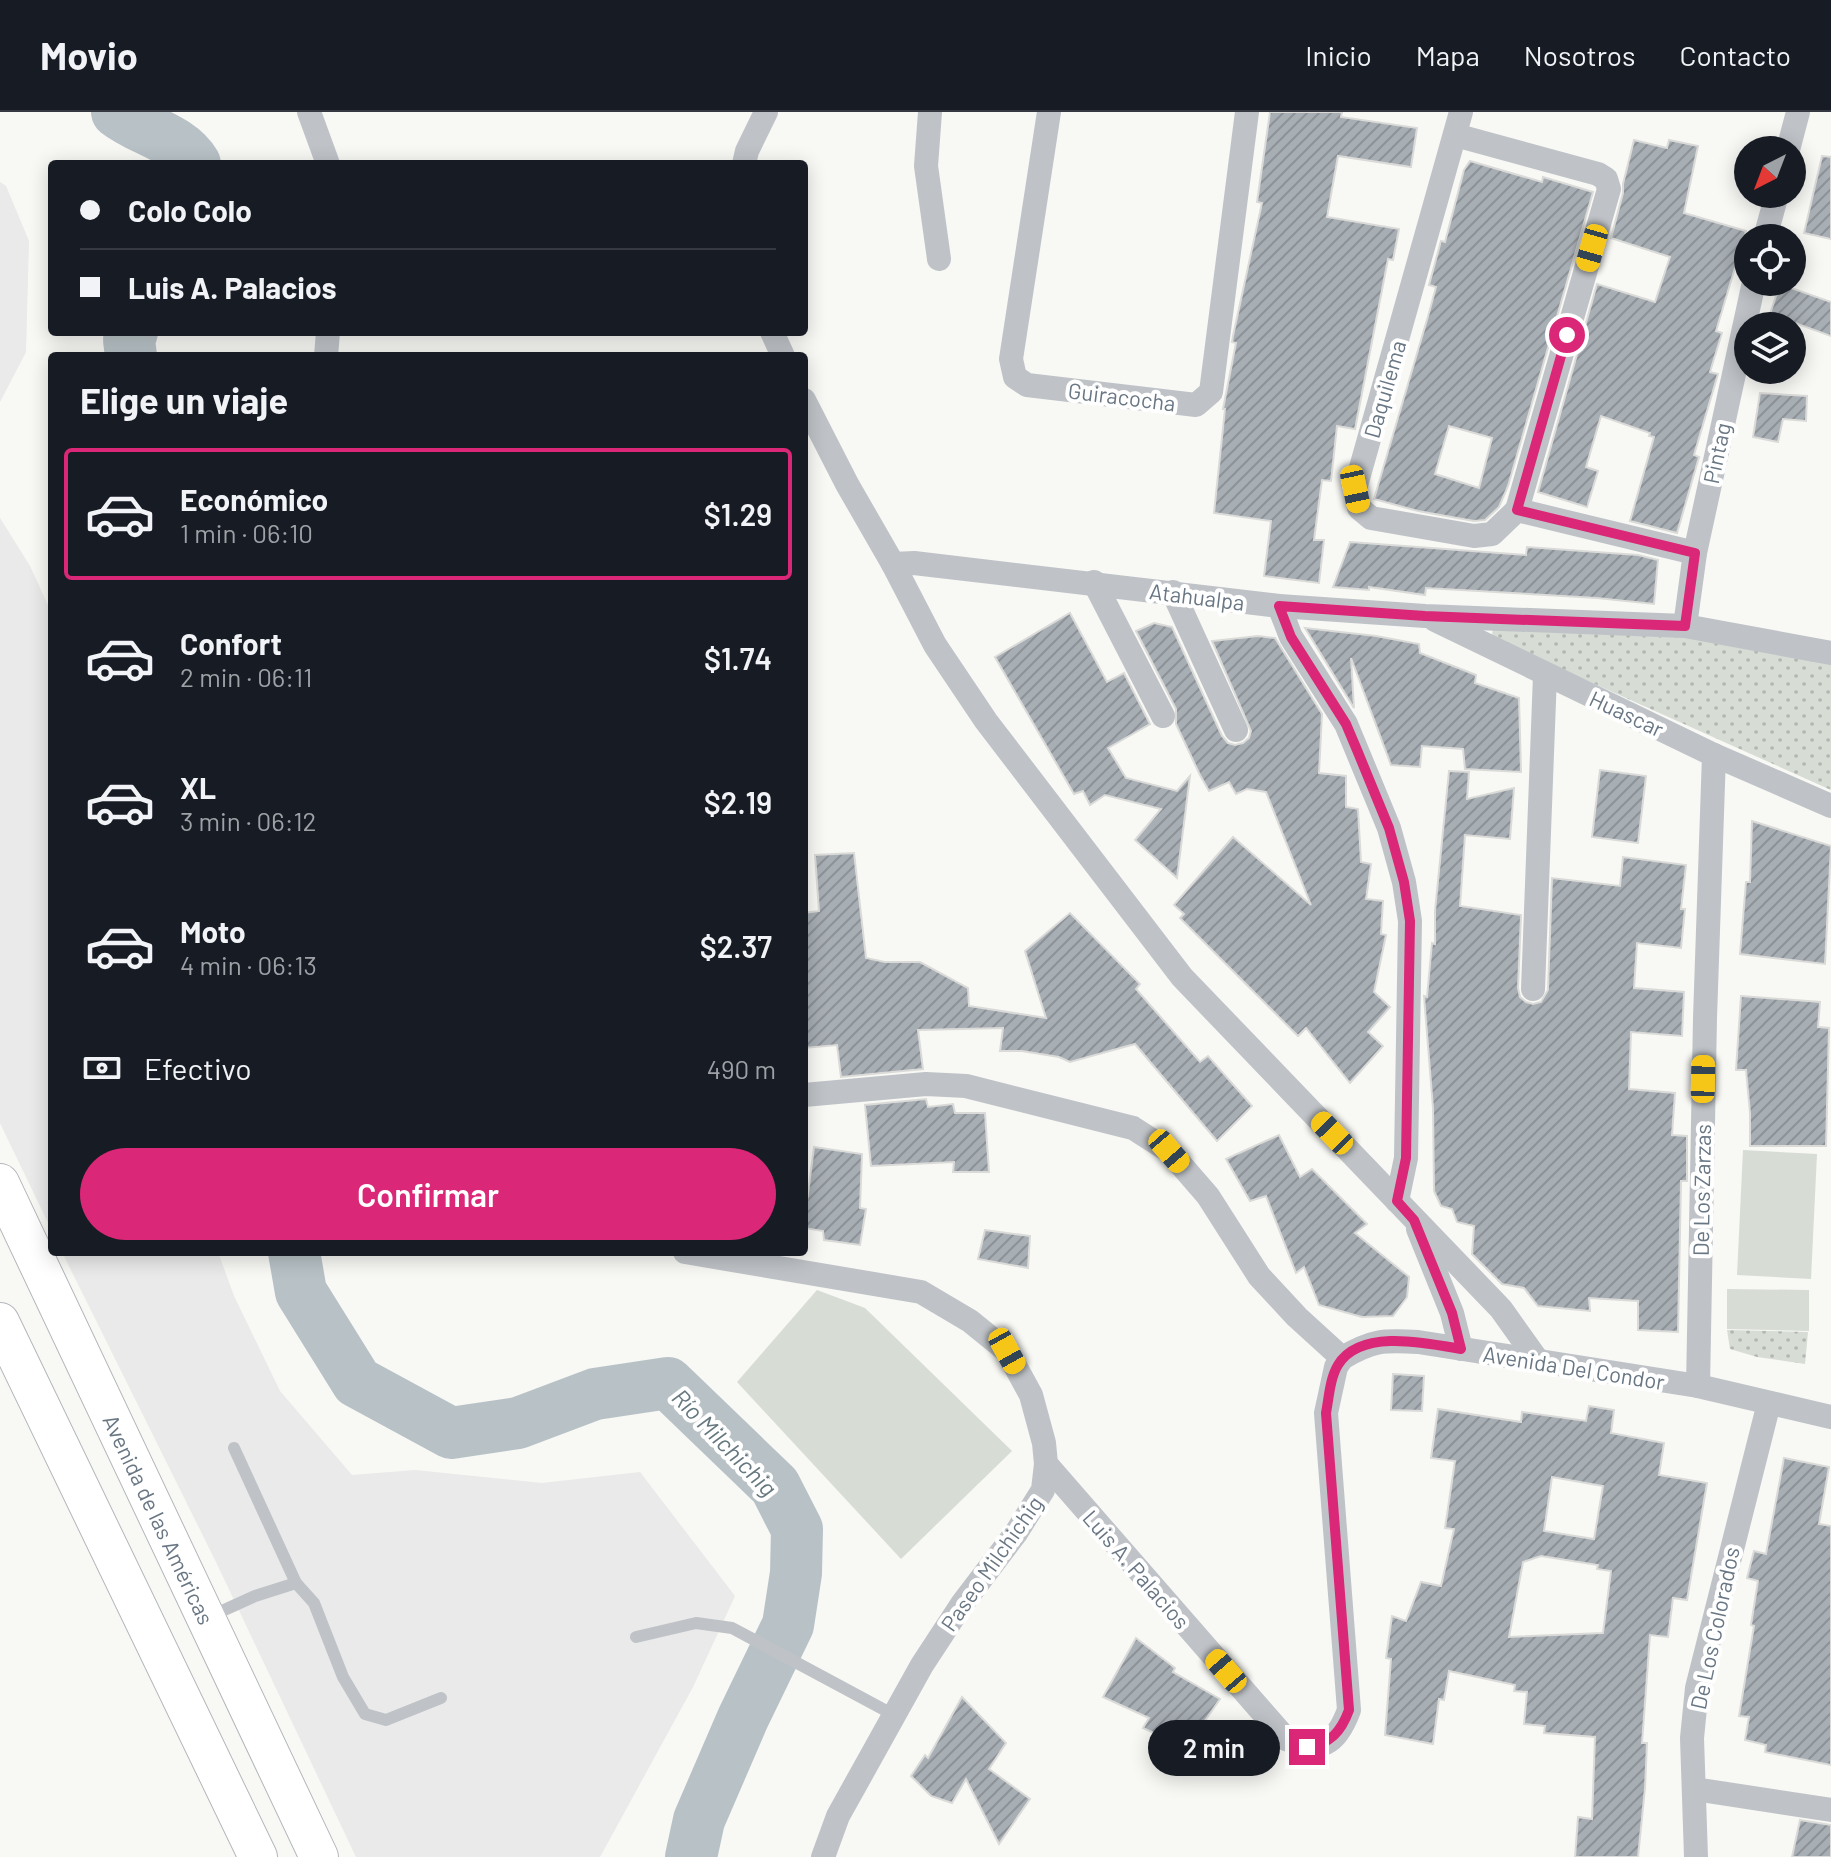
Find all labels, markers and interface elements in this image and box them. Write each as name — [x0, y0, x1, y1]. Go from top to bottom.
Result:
text: Movio — [40, 32, 138, 78]
text: Inicio — [1305, 38, 1372, 72]
text: Mapa — [1416, 38, 1480, 72]
text: Nosotros — [1524, 38, 1636, 72]
text: Contacto — [1680, 38, 1791, 72]
north arrow — [1734, 136, 1806, 208]
map controls — [1734, 136, 1806, 384]
text: Colo Colo — [128, 192, 252, 228]
car — [1574, 222, 1610, 274]
button: locate — [1734, 224, 1806, 296]
text: Luis A. Palacios — [128, 269, 337, 305]
button: layers — [1734, 312, 1806, 384]
route start — [1549, 317, 1585, 353]
street label: Daquilema — [1358, 337, 1410, 441]
street label: Guiracocha — [1067, 377, 1177, 415]
text: Elige un viaje — [80, 378, 288, 421]
street label: Pintag — [1697, 420, 1735, 486]
car — [1338, 463, 1372, 515]
icon: car — [84, 478, 156, 550]
text: Económico — [180, 481, 328, 517]
text: $1.29 — [704, 496, 772, 532]
text: 1 min · 06:10 — [180, 517, 313, 548]
street label: Atahualpa — [1148, 577, 1246, 615]
icon: car — [84, 622, 156, 694]
text: Confort — [180, 625, 282, 661]
text: $1.74 — [704, 640, 772, 676]
text: 2 min · 06:11 — [180, 661, 312, 692]
street label: Huascar — [1586, 685, 1668, 741]
icon: car — [84, 766, 156, 838]
text: XL — [180, 769, 216, 805]
text: $2.19 — [704, 784, 772, 820]
text: 3 min · 06:12 — [180, 805, 317, 836]
icon: car — [84, 910, 156, 982]
text: Moto — [180, 913, 246, 949]
text: $2.37 — [700, 928, 772, 964]
text: 4 min · 06:13 — [180, 949, 317, 980]
icon: cash — [80, 1046, 124, 1090]
text: Efectivo — [144, 1050, 252, 1086]
text: 490 m — [707, 1053, 776, 1084]
car — [1691, 1055, 1715, 1103]
car — [1307, 1107, 1357, 1159]
street label: De Los Zarzas — [1687, 1124, 1715, 1256]
car — [1144, 1125, 1194, 1177]
button: Confirmar — [80, 1148, 776, 1240]
car — [985, 1324, 1029, 1378]
street label: Avenida Del Condor — [1481, 1340, 1667, 1394]
water label: Río Milchichig — [667, 1382, 783, 1502]
street label: Avenida de las Américas — [98, 1410, 220, 1628]
street label: Paseo Milchichig — [935, 1490, 1047, 1636]
street label: Luis A. Palacios — [1078, 1504, 1196, 1634]
street label: De Los Colorados — [1684, 1544, 1744, 1712]
car — [1201, 1645, 1251, 1697]
callout: 2 min — [1147, 1719, 1279, 1775]
route end — [1289, 1729, 1325, 1765]
text: 2 min — [1183, 1732, 1245, 1763]

